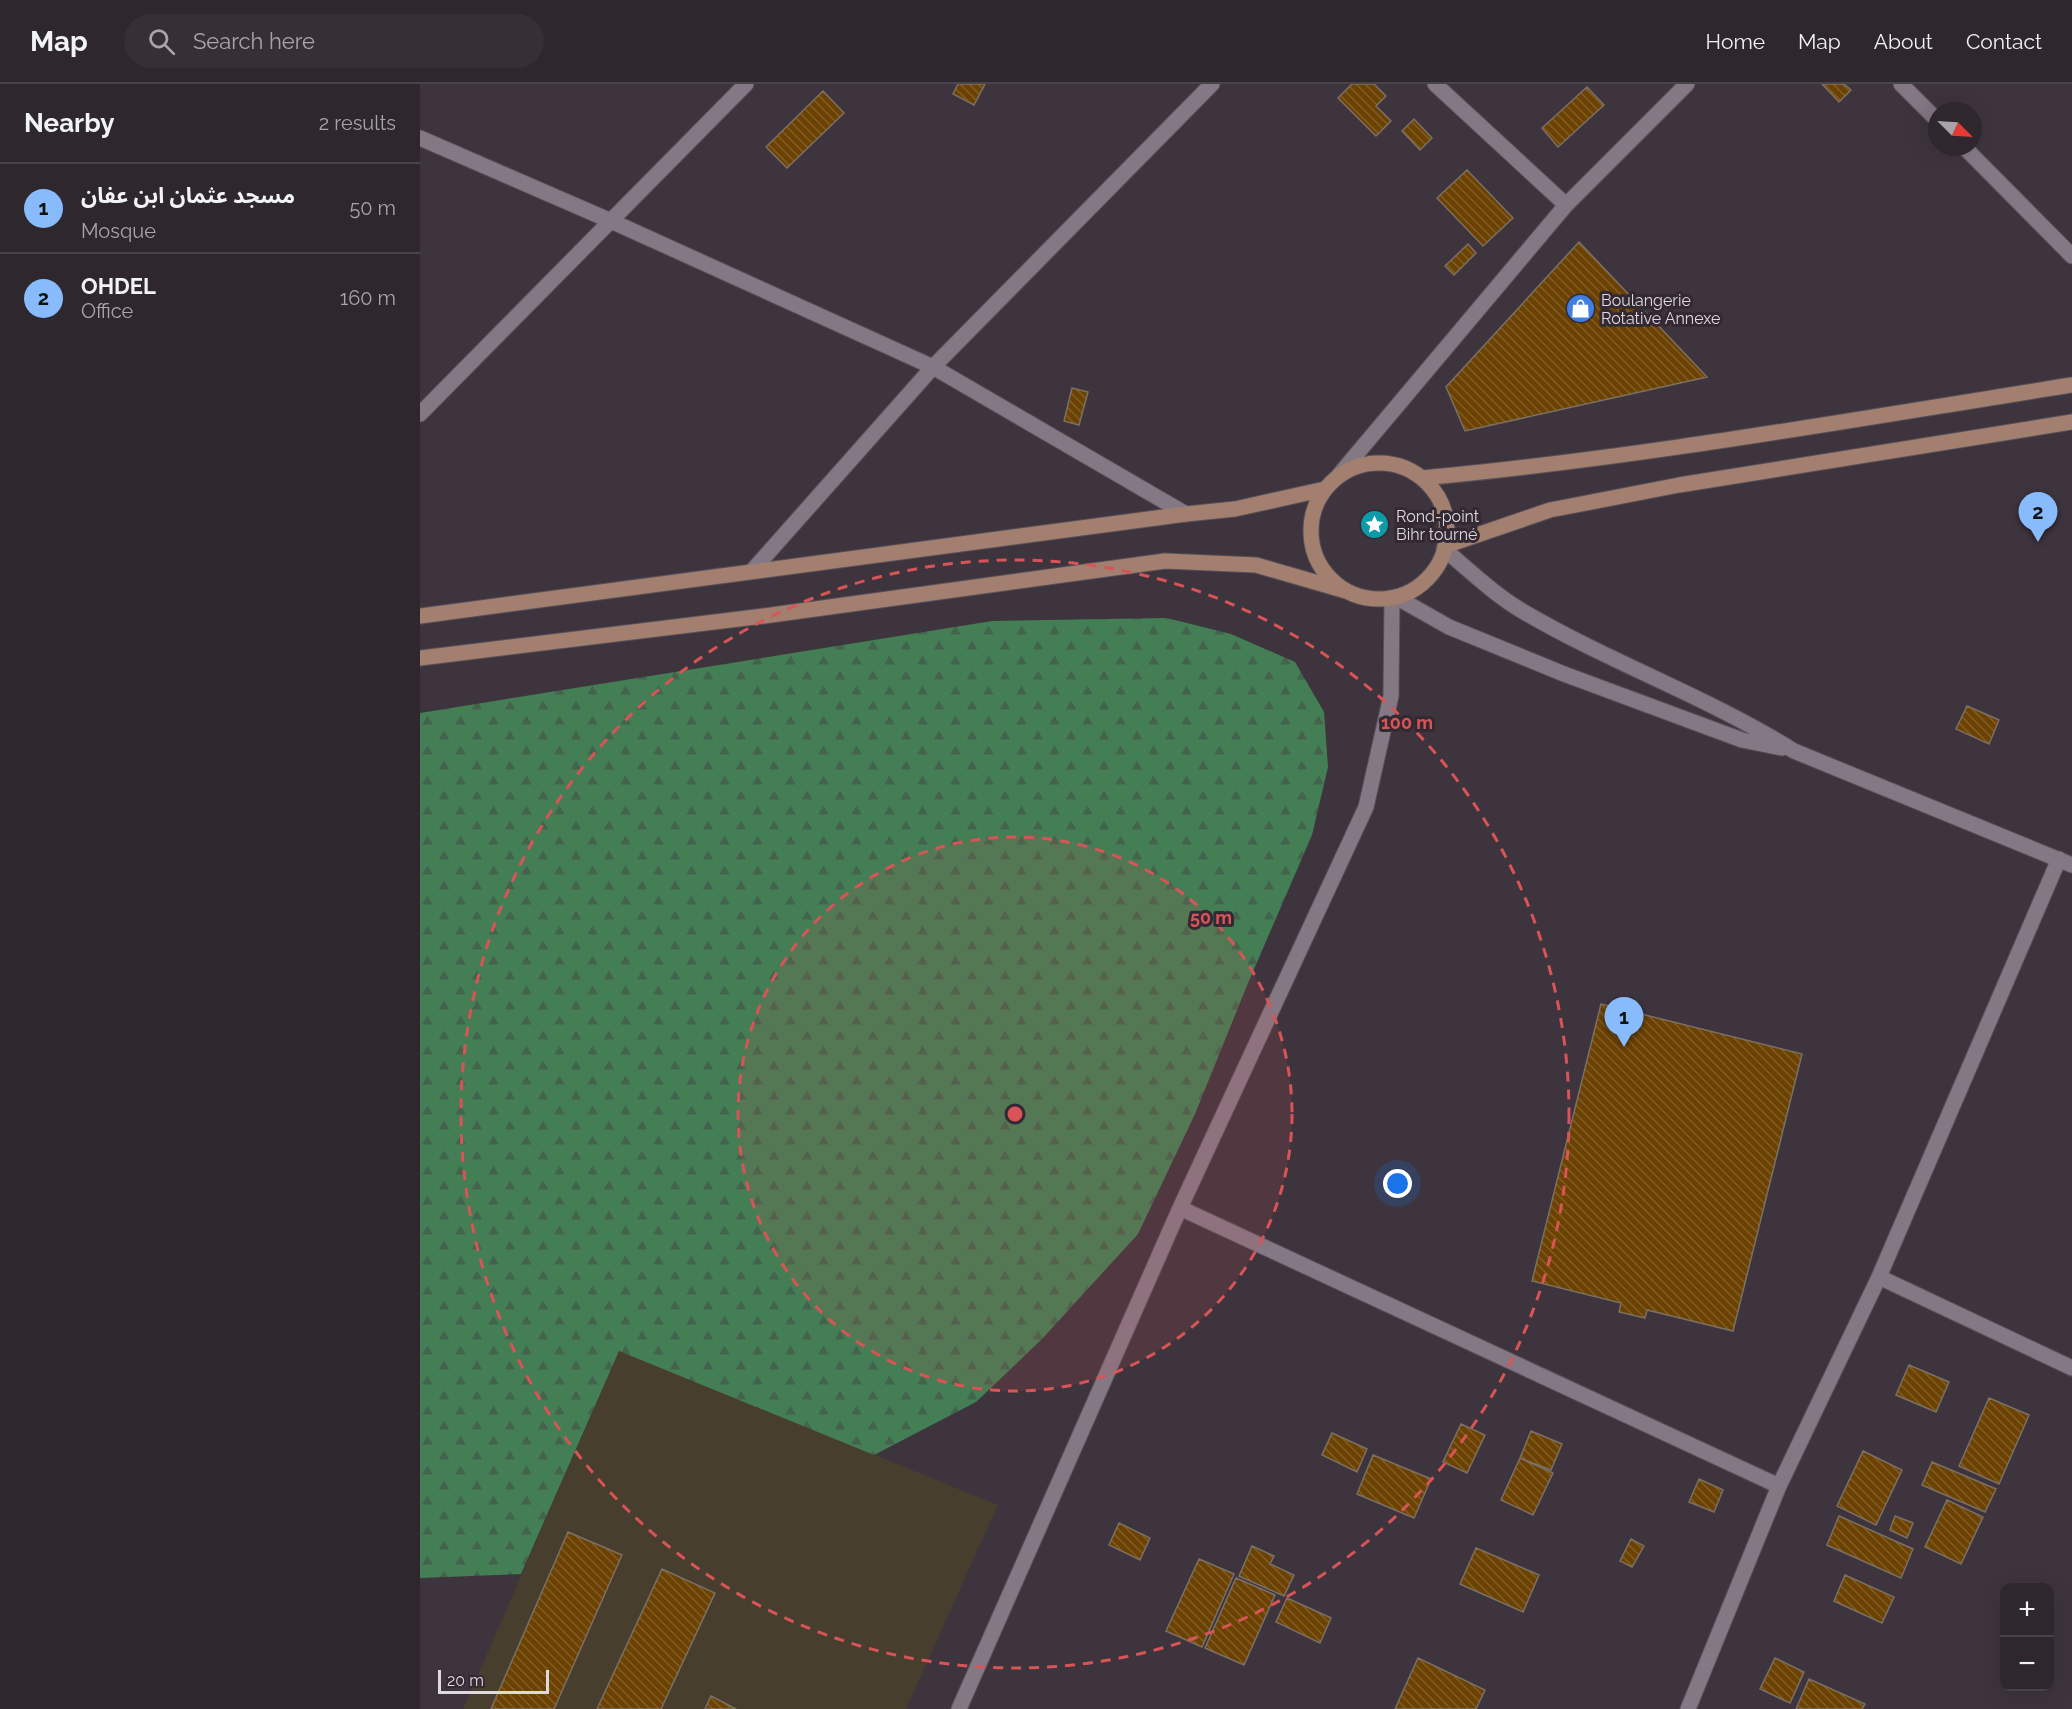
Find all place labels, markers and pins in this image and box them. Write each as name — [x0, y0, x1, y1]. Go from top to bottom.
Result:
place label: Boulangerie Rotative Annexe — [1601, 291, 1720, 328]
shop icon: Boulangerie Rotative Annexe — [1564, 293, 1596, 325]
pin: 2 — [2018, 492, 2058, 542]
place label: Rond-point Bihr tourné — [1396, 507, 1480, 544]
place icon: Rond-point Bihr tourné — [1359, 509, 1391, 541]
pin: 1 — [1604, 998, 1644, 1047]
centre of rings — [1005, 1104, 1025, 1124]

